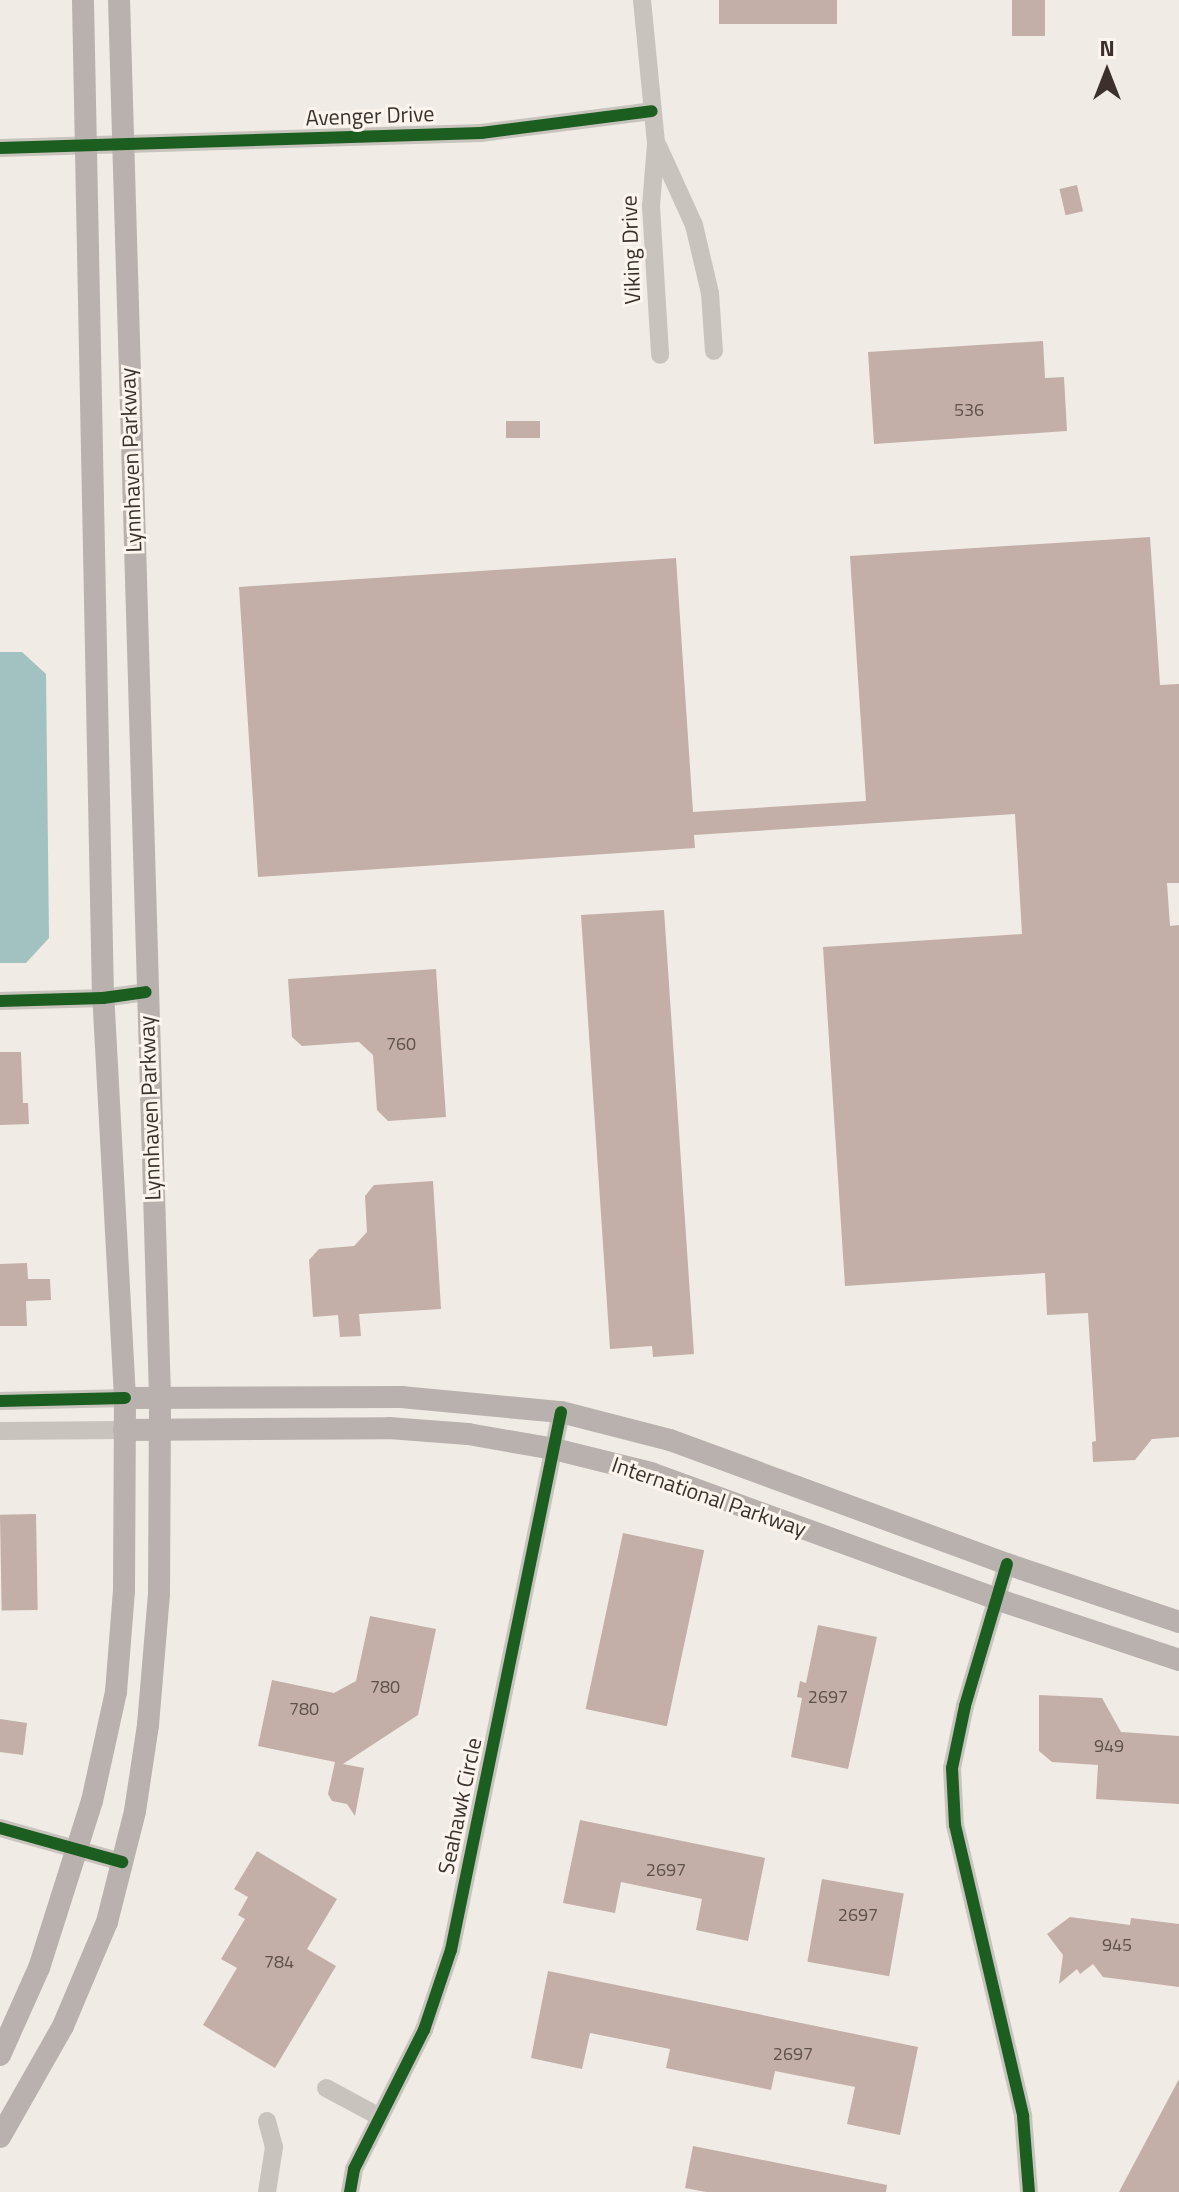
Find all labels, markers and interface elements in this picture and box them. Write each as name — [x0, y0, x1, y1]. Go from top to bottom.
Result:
text: N — [1099, 31, 1115, 65]
north arrow — [1067, 32, 1147, 112]
street label: Avenger Drive — [305, 101, 435, 131]
street label: Viking Drive — [616, 195, 646, 305]
street label: Lynnhaven Parkway — [115, 367, 147, 553]
house number: 536 — [954, 399, 984, 421]
street label: Lynnhaven Parkway — [134, 1015, 166, 1201]
house number: 760 — [386, 1033, 416, 1055]
street label: International Parkway — [608, 1451, 810, 1543]
house number: 780 — [370, 1676, 400, 1698]
house number: 2697 — [808, 1686, 848, 1708]
house number: 780 — [289, 1698, 319, 1720]
street label: Seahawk Circle — [433, 1735, 487, 1877]
house number: 949 — [1094, 1735, 1124, 1757]
house number: 2697 — [646, 1859, 686, 1881]
house number: 2697 — [838, 1904, 878, 1926]
house number: 945 — [1102, 1934, 1132, 1956]
house number: 784 — [264, 1951, 294, 1973]
house number: 2697 — [773, 2043, 813, 2065]

